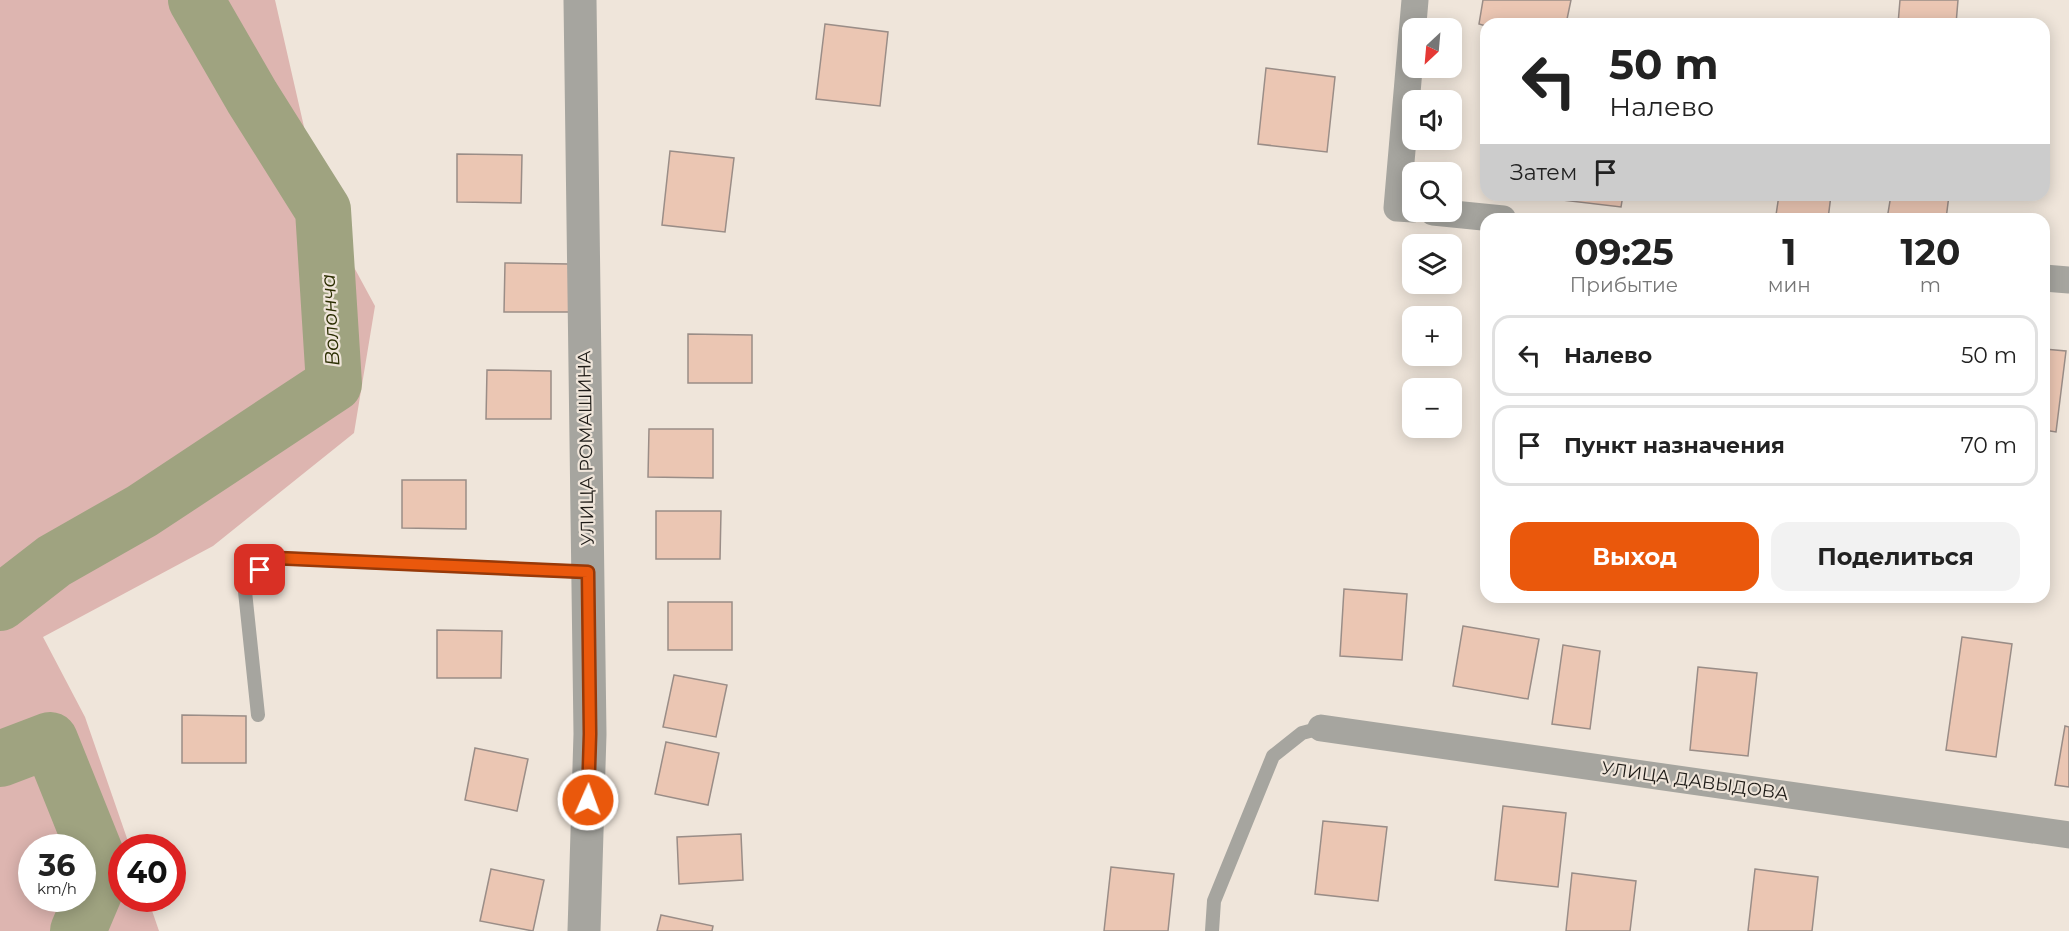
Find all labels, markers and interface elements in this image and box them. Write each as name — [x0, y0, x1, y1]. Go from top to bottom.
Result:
north arrow — [1402, 18, 1462, 78]
map controls — [1402, 18, 1462, 438]
text: 50 m — [1609, 38, 1718, 90]
icon: left — [1510, 42, 1588, 120]
button: sound — [1402, 90, 1462, 150]
text: Налево — [1609, 90, 1714, 123]
icon: arrive — [1589, 156, 1622, 189]
text: Затем — [1510, 159, 1577, 186]
button: search — [1402, 162, 1462, 222]
text: 09:25 — [1574, 230, 1674, 274]
text: 1 — [1782, 230, 1796, 274]
text: 120 — [1901, 230, 1960, 274]
button: layers — [1402, 234, 1462, 294]
water label: Волонча — [316, 273, 344, 367]
text: Прибытие — [1570, 273, 1678, 297]
text: мин — [1768, 273, 1811, 297]
text: m — [1920, 273, 1941, 297]
button: + — [1402, 306, 1462, 366]
icon: left — [1513, 339, 1546, 372]
text: Налево — [1564, 342, 1652, 369]
text: 50 m — [1961, 342, 2017, 369]
street label: УЛИЦА РОМАШИНА — [573, 350, 599, 546]
button: − — [1402, 378, 1462, 438]
icon: arrive — [1513, 429, 1546, 462]
text: Пункт назначения — [1564, 432, 1785, 459]
text: 70 m — [1961, 432, 2017, 459]
button: Выход — [1510, 522, 1759, 591]
button: Поделиться — [1771, 522, 2020, 591]
pin — [234, 544, 285, 595]
icon: arrive — [243, 553, 276, 586]
street label: УЛИЦА ДАВЫДОВА — [1600, 757, 1791, 805]
position arrow — [556, 768, 620, 832]
speed limit sign: 40 — [108, 834, 186, 912]
text: 36 — [39, 847, 75, 884]
text: km/h — [37, 879, 77, 898]

